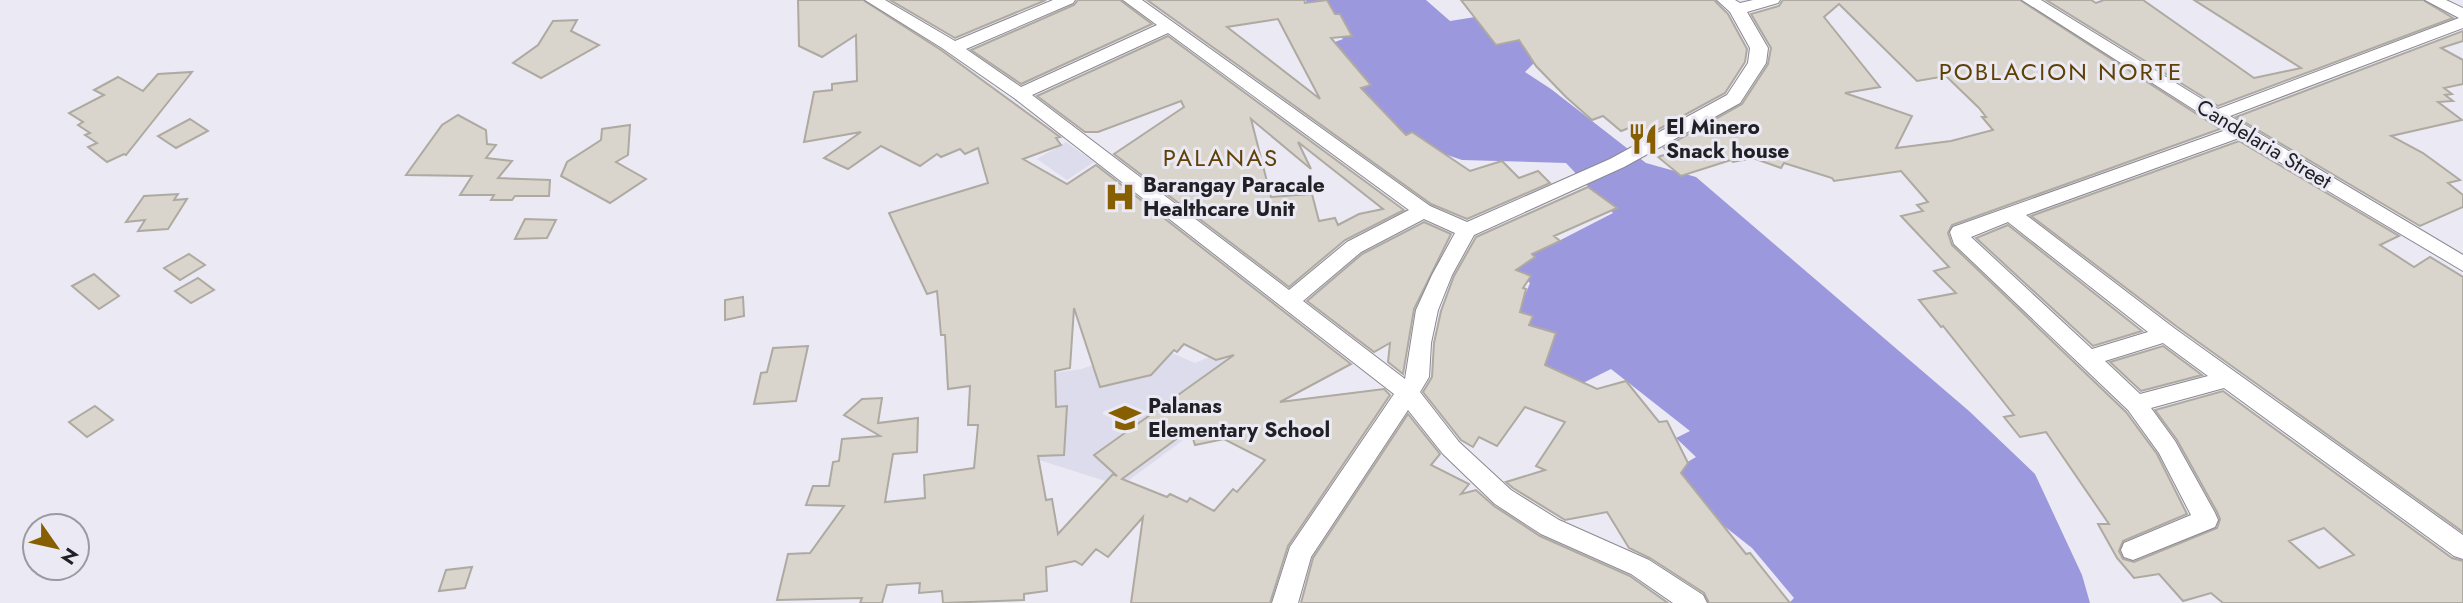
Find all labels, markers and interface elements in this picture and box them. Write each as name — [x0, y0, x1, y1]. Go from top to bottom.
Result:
district label: POBLACION NORTE — [1939, 54, 2183, 89]
street label: Candelaria Street — [2191, 92, 2337, 196]
place label: El Minero Snack house — [1666, 112, 1789, 166]
restaurant icon: El Minero Snack house — [1626, 122, 1660, 156]
district label: PALANAS — [1163, 140, 1279, 175]
place label: Barangay Paracale Healthcare Unit — [1143, 170, 1325, 224]
hospital icon: Barangay Paracale Healthcare Unit — [1103, 180, 1137, 214]
place label: Palanas Elementary School — [1148, 391, 1330, 445]
school or university icon: Palanas Elementary School — [1108, 401, 1142, 435]
north arrow — [21, 512, 91, 582]
text: N — [54, 542, 85, 570]

